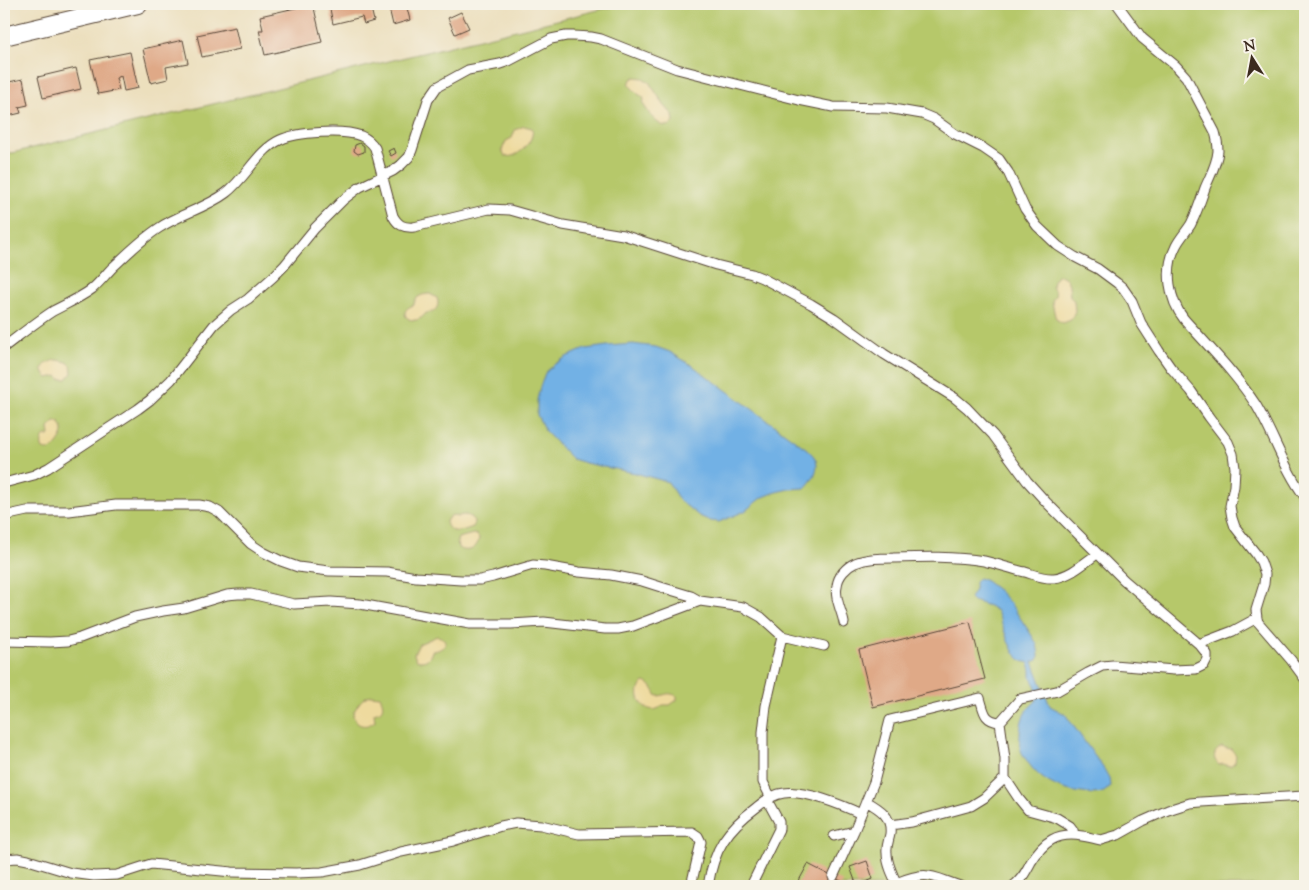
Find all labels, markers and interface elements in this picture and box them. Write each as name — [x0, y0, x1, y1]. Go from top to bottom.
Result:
north arrow — [1226, 32, 1276, 82]
text: N — [1243, 36, 1257, 58]

